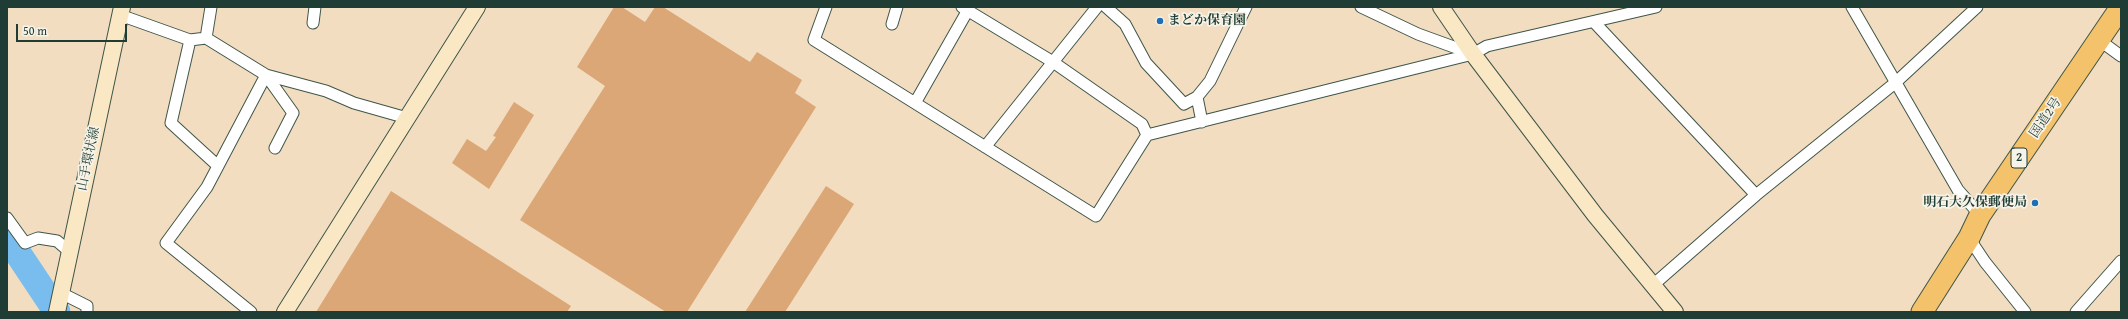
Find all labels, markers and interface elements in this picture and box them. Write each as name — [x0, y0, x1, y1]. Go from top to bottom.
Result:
place label: まどか保育園 — [1168, 13, 1246, 29]
scale bar — [18, 16, 129, 42]
marker: まどか保育園 — [1155, 16, 1165, 26]
text: 50 m — [23, 22, 47, 39]
street label: 国道2号 — [2027, 95, 2065, 141]
street label: 山手環状線 — [75, 126, 103, 192]
road number: 2 — [2011, 148, 2027, 168]
place label: 明石大久保郵便局 — [1923, 195, 2027, 211]
marker: 明石大久保郵便局 — [2030, 198, 2040, 208]

